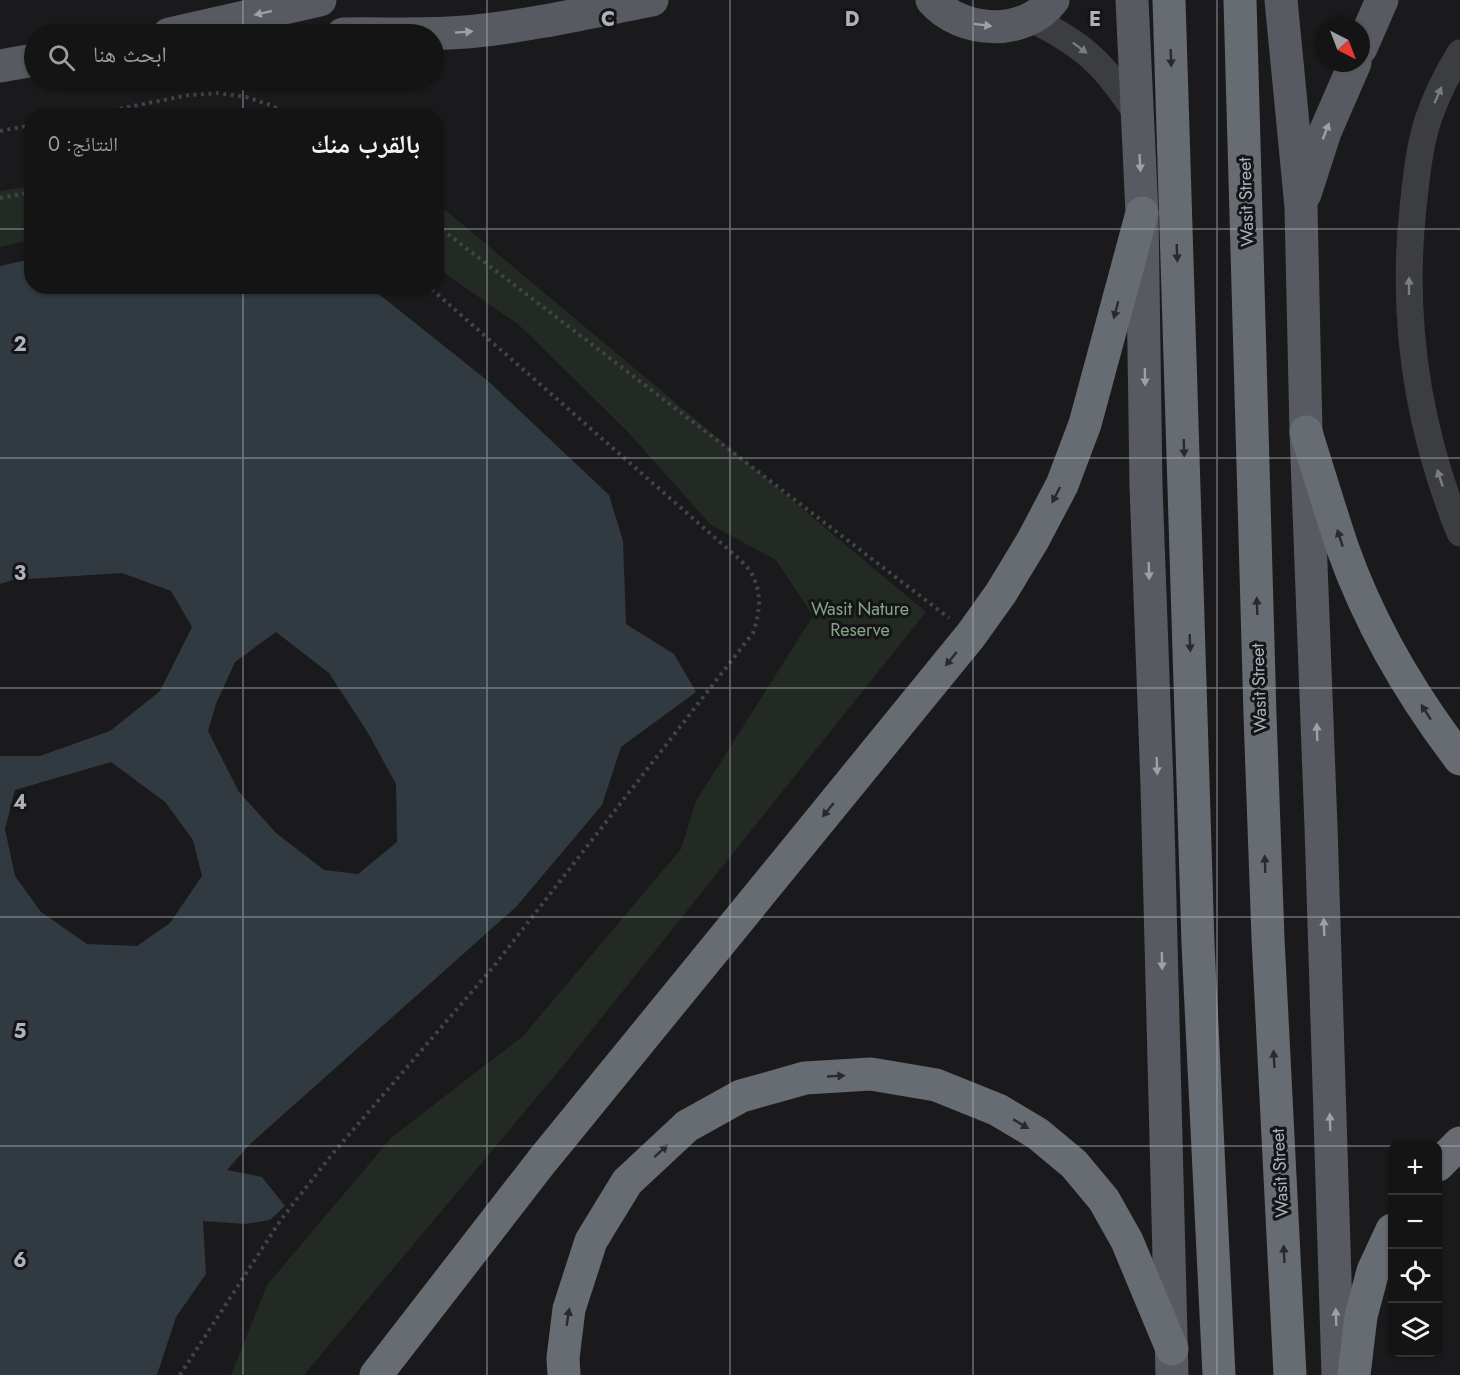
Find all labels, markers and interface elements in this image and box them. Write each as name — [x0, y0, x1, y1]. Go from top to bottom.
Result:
text: C — [601, 5, 615, 34]
text: D — [845, 5, 859, 34]
text: E — [1089, 5, 1101, 34]
one-way arrow — [253, 9, 272, 18]
north arrow — [1316, 18, 1370, 72]
one-way arrow — [974, 20, 993, 30]
search box — [24, 24, 444, 90]
one-way arrow — [454, 28, 473, 37]
text: ابحث هنا — [93, 38, 167, 70]
icon: search — [45, 41, 78, 74]
one-way arrow — [1073, 42, 1088, 54]
one-way arrow — [1166, 49, 1176, 68]
one-way arrow — [1434, 86, 1443, 104]
one-way arrow — [1322, 122, 1332, 140]
text: بالقرب منك — [311, 125, 420, 163]
text: النتائج: 0 — [48, 130, 118, 159]
one-way arrow — [1135, 154, 1144, 173]
street label: Wasit Street — [1231, 156, 1261, 247]
one-way arrow — [1173, 244, 1182, 263]
one-way arrow — [1404, 277, 1414, 296]
one-way arrow — [1111, 301, 1121, 319]
text: 2 — [13, 330, 27, 359]
one-way arrow — [1140, 367, 1150, 386]
one-way arrow — [1179, 439, 1188, 458]
one-way arrow — [1435, 469, 1444, 487]
one-way arrow — [1052, 487, 1061, 504]
one-way arrow — [1334, 529, 1344, 547]
text: 3 — [14, 559, 26, 588]
one-way arrow — [1145, 562, 1154, 581]
park label: Wasit Nature Reserve — [811, 596, 909, 643]
one-way arrow — [1252, 597, 1262, 616]
one-way arrow — [1185, 634, 1194, 653]
street label: Wasit Street — [1244, 642, 1274, 733]
one-way arrow — [945, 651, 958, 667]
one-way arrow — [1421, 704, 1432, 720]
one-way arrow — [1313, 722, 1322, 741]
one-way arrow — [1152, 757, 1161, 776]
text: 4 — [13, 788, 27, 817]
one-way arrow — [822, 802, 835, 818]
one-way arrow — [1261, 855, 1270, 874]
one-way arrow — [1320, 917, 1329, 936]
one-way arrow — [1157, 952, 1166, 971]
text: 5 — [14, 1017, 27, 1046]
one-way arrow — [1269, 1049, 1278, 1068]
one-way arrow — [827, 1071, 846, 1081]
one-way arrow — [1326, 1112, 1335, 1131]
one-way arrow — [1013, 1118, 1029, 1129]
street label: Wasit Street — [1265, 1127, 1295, 1218]
map controls — [1388, 1141, 1442, 1357]
button: + — [1388, 1141, 1442, 1195]
one-way arrow — [654, 1144, 668, 1158]
button: − — [1388, 1195, 1442, 1249]
one-way arrow — [1279, 1244, 1288, 1263]
text: 6 — [13, 1246, 27, 1275]
button: locate — [1388, 1249, 1442, 1303]
button: layers — [1388, 1303, 1442, 1357]
one-way arrow — [564, 1307, 573, 1326]
one-way arrow — [1332, 1307, 1341, 1326]

